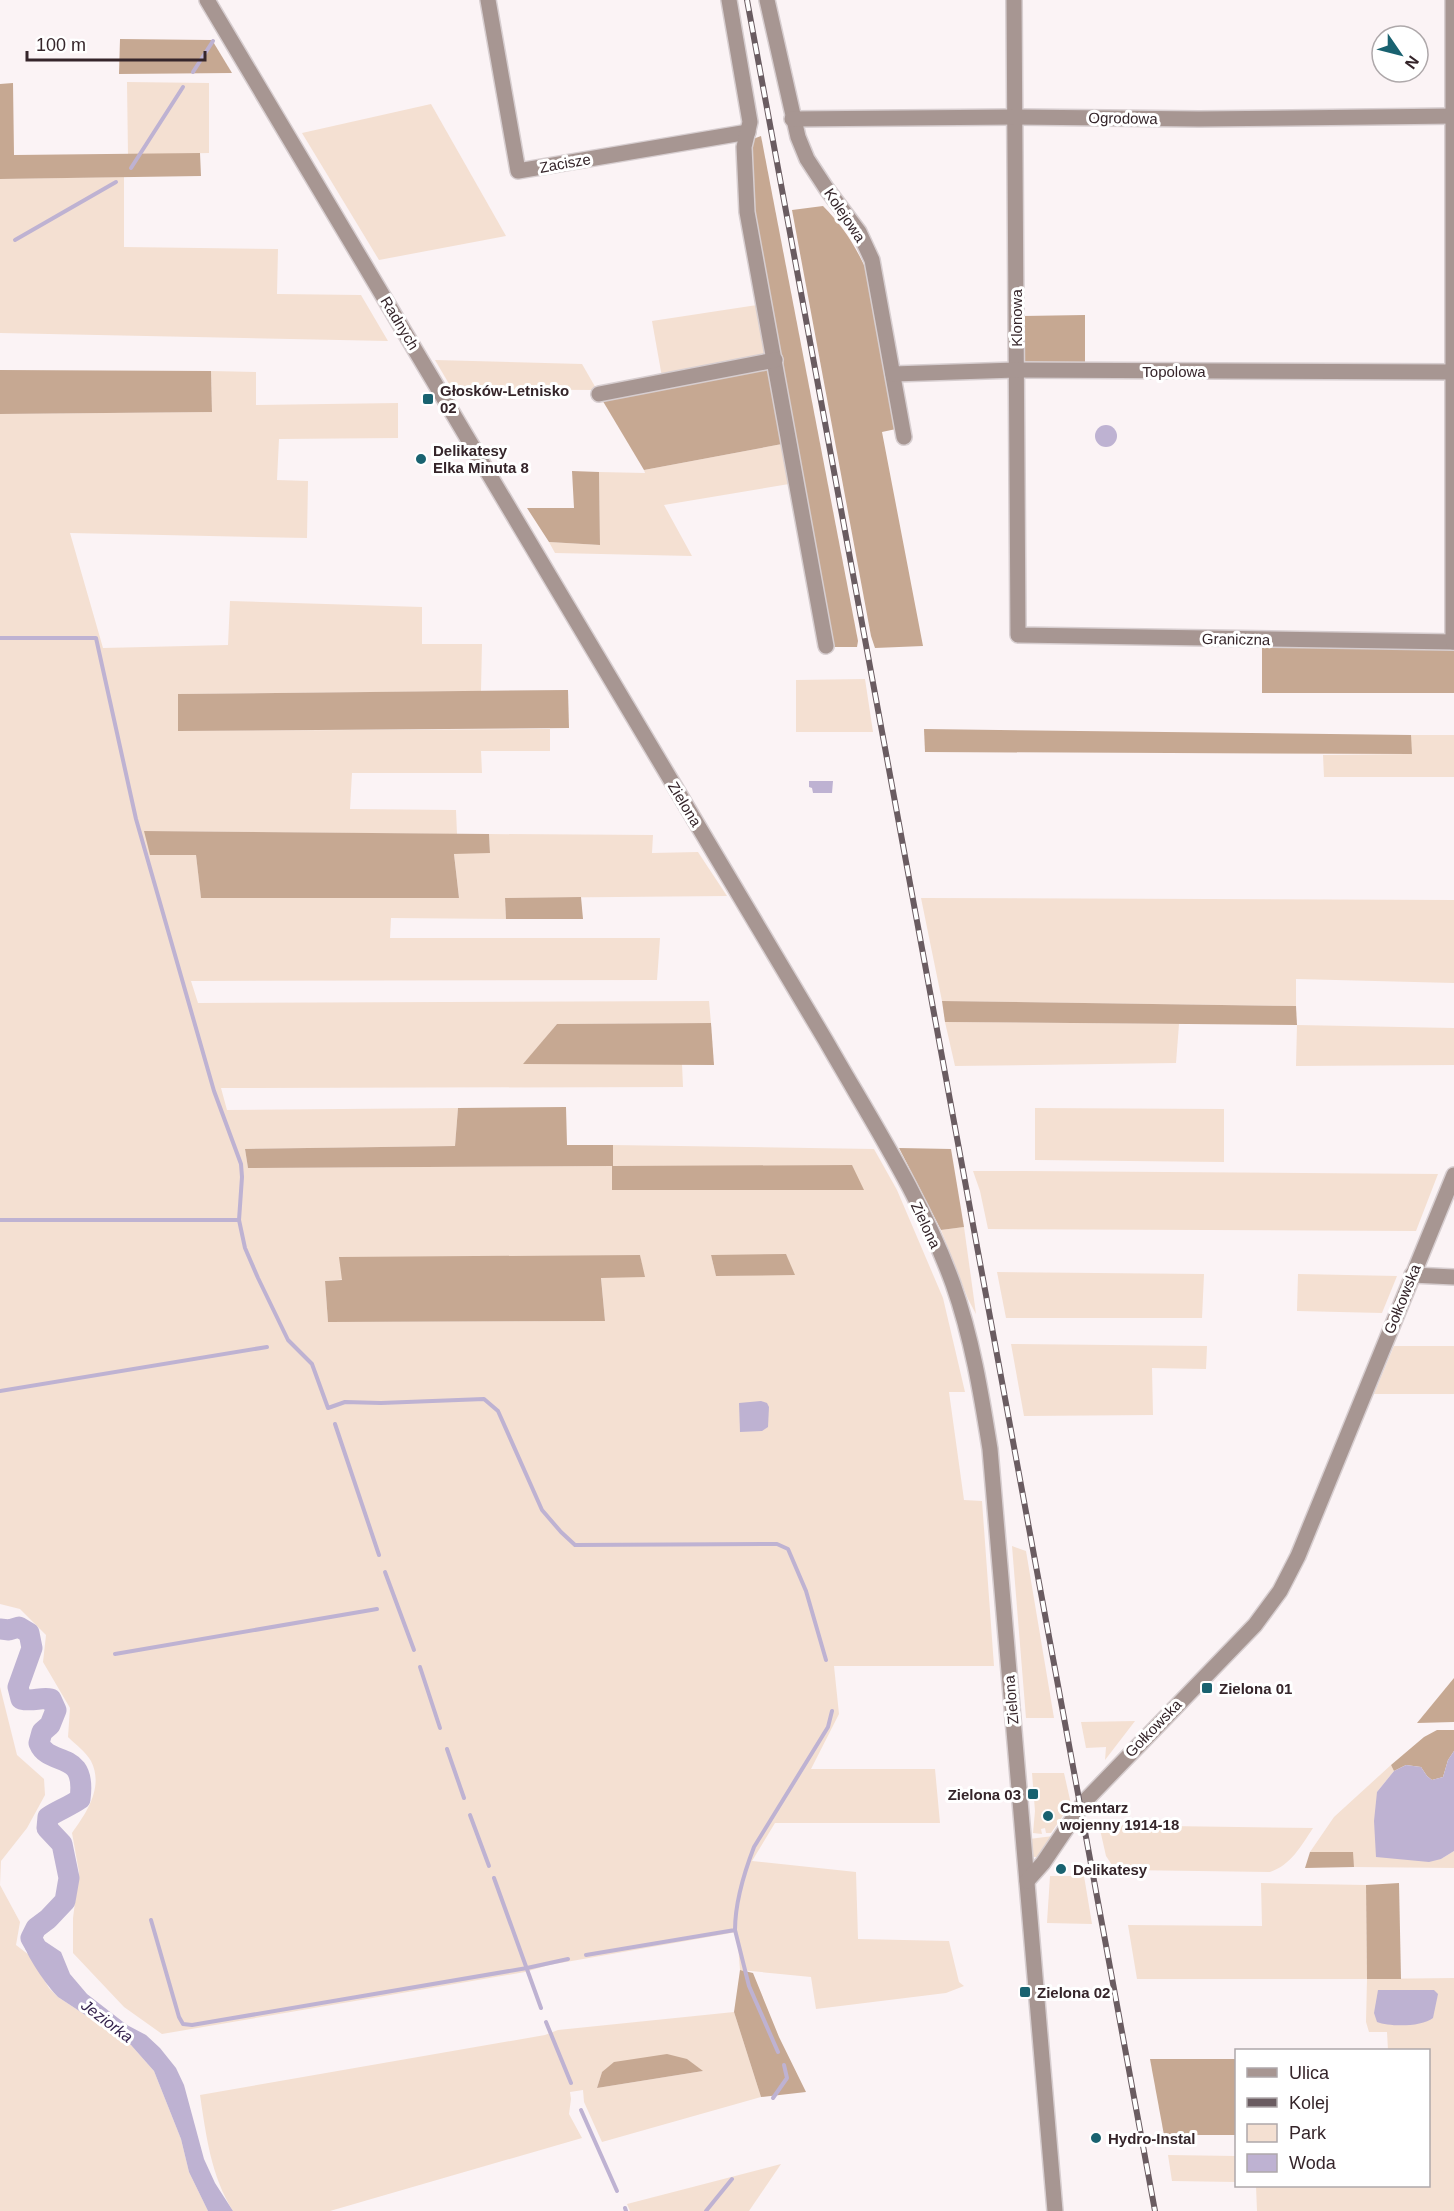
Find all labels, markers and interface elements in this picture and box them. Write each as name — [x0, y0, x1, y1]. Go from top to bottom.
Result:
scale bar — [27, 24, 206, 62]
north arrow — [1370, 24, 1430, 84]
text: 100 m — [36, 35, 86, 55]
text: N — [1402, 53, 1422, 72]
street label: Ogrodowa — [1088, 109, 1158, 127]
street label: Zacisze — [538, 150, 592, 176]
street label: Kolejowa — [821, 185, 869, 246]
street label: Klonowa — [1008, 289, 1025, 347]
street label: Radnych — [377, 293, 423, 353]
street label: Topolowa — [1142, 363, 1206, 380]
place label: Głosków-Letnisko 02 — [440, 382, 569, 416]
marker: Głosków-Letnisko 02 — [421, 392, 435, 406]
place label: Delikatesy Elka Minuta 8 — [433, 442, 529, 476]
marker: Delikatesy Elka Minuta 8 — [414, 452, 428, 466]
street label: Graniczna — [1202, 630, 1271, 648]
street label: Zielona — [665, 779, 705, 830]
street label: Zielona — [908, 1199, 944, 1251]
street label: Gołkowska — [1380, 1261, 1424, 1336]
street label: Zielona — [1000, 1674, 1022, 1725]
place label: Zielona 01 — [1219, 1680, 1292, 1697]
marker: Zielona 01 — [1200, 1681, 1214, 1695]
street label: Gołkowska — [1121, 1695, 1185, 1760]
place label: Zielona 03 — [948, 1786, 1021, 1803]
marker: Zielona 03 — [1026, 1787, 1040, 1801]
place label: Cmentarz wojenny 1914-18 — [1059, 1799, 1179, 1833]
marker: Cmentarz wojenny 1914-18 — [1041, 1809, 1055, 1823]
place label: Delikatesy — [1073, 1861, 1148, 1878]
marker: Delikatesy — [1054, 1862, 1068, 1876]
place label: Zielona 02 — [1037, 1984, 1110, 2001]
marker: Zielona 02 — [1018, 1985, 1032, 1999]
water label: Jeziorka — [77, 1996, 136, 2046]
legend — [1235, 2049, 1430, 2187]
text: Ulica — [1289, 2063, 1330, 2083]
text: Kolej — [1289, 2093, 1329, 2113]
text: Park — [1289, 2123, 1327, 2143]
place label: Hydro-Instal — [1108, 2130, 1196, 2147]
marker: Hydro-Instal — [1089, 2131, 1103, 2145]
text: Woda — [1289, 2153, 1337, 2173]

